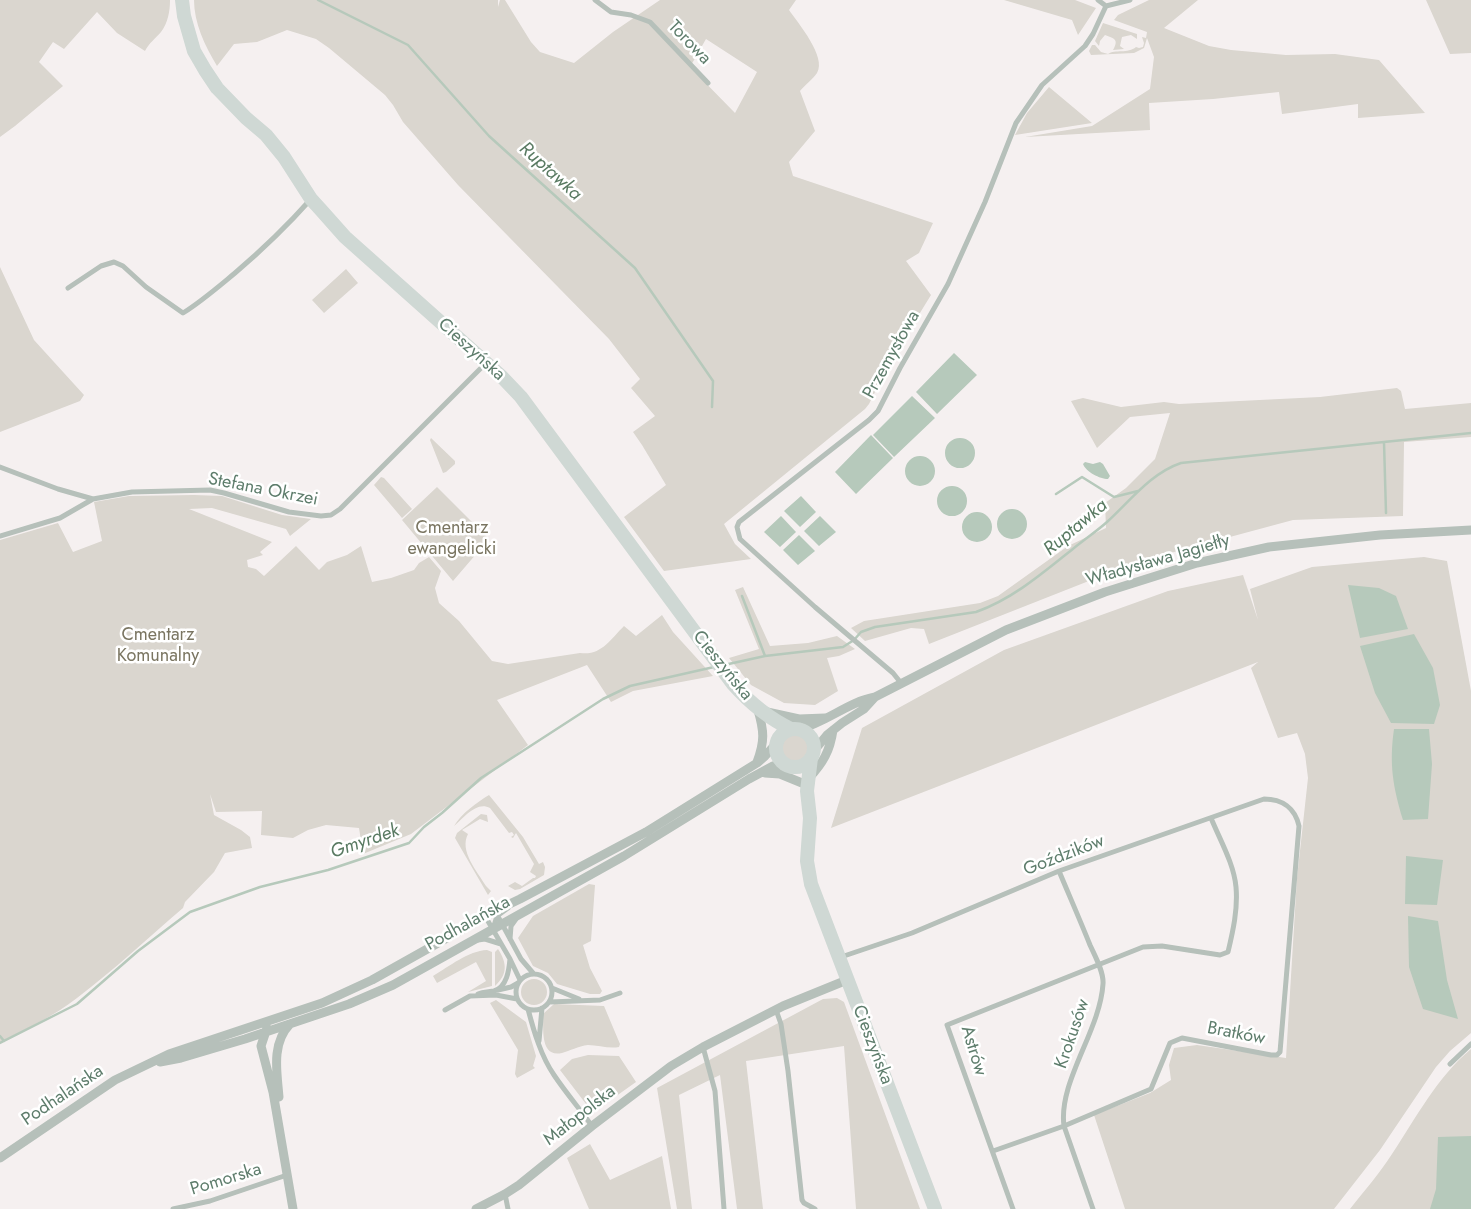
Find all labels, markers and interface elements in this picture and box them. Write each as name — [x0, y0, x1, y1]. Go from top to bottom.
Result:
street label: Torowa — [663, 17, 715, 69]
water label: Ruptawka — [514, 138, 586, 206]
street label: Przemysłowa — [859, 307, 925, 403]
street label: Cieszyńska — [433, 314, 509, 386]
street label: Stefana Okrzei — [206, 469, 320, 511]
water label: Ruptawka — [1039, 495, 1113, 561]
park label: Cmentarz ewangelicki — [408, 518, 496, 560]
street label: Władysława Jagiełły — [1084, 530, 1232, 592]
park label: Cmentarz Komunalny — [117, 625, 199, 668]
street label: Cieszyńska — [687, 627, 757, 705]
water label: Gmyrdek — [328, 820, 402, 864]
street label: Goździków — [1021, 831, 1107, 881]
street label: Podhalańska — [422, 892, 514, 956]
street label: Krokusów — [1051, 996, 1095, 1072]
street label: Cieszyńska — [847, 1002, 897, 1088]
street label: Bratków — [1205, 1018, 1267, 1050]
street label: Astrów — [955, 1023, 991, 1079]
street label: Podhalańska — [18, 1061, 108, 1131]
street label: Małopolska — [540, 1081, 620, 1151]
street label: Pomorska — [188, 1159, 264, 1201]

